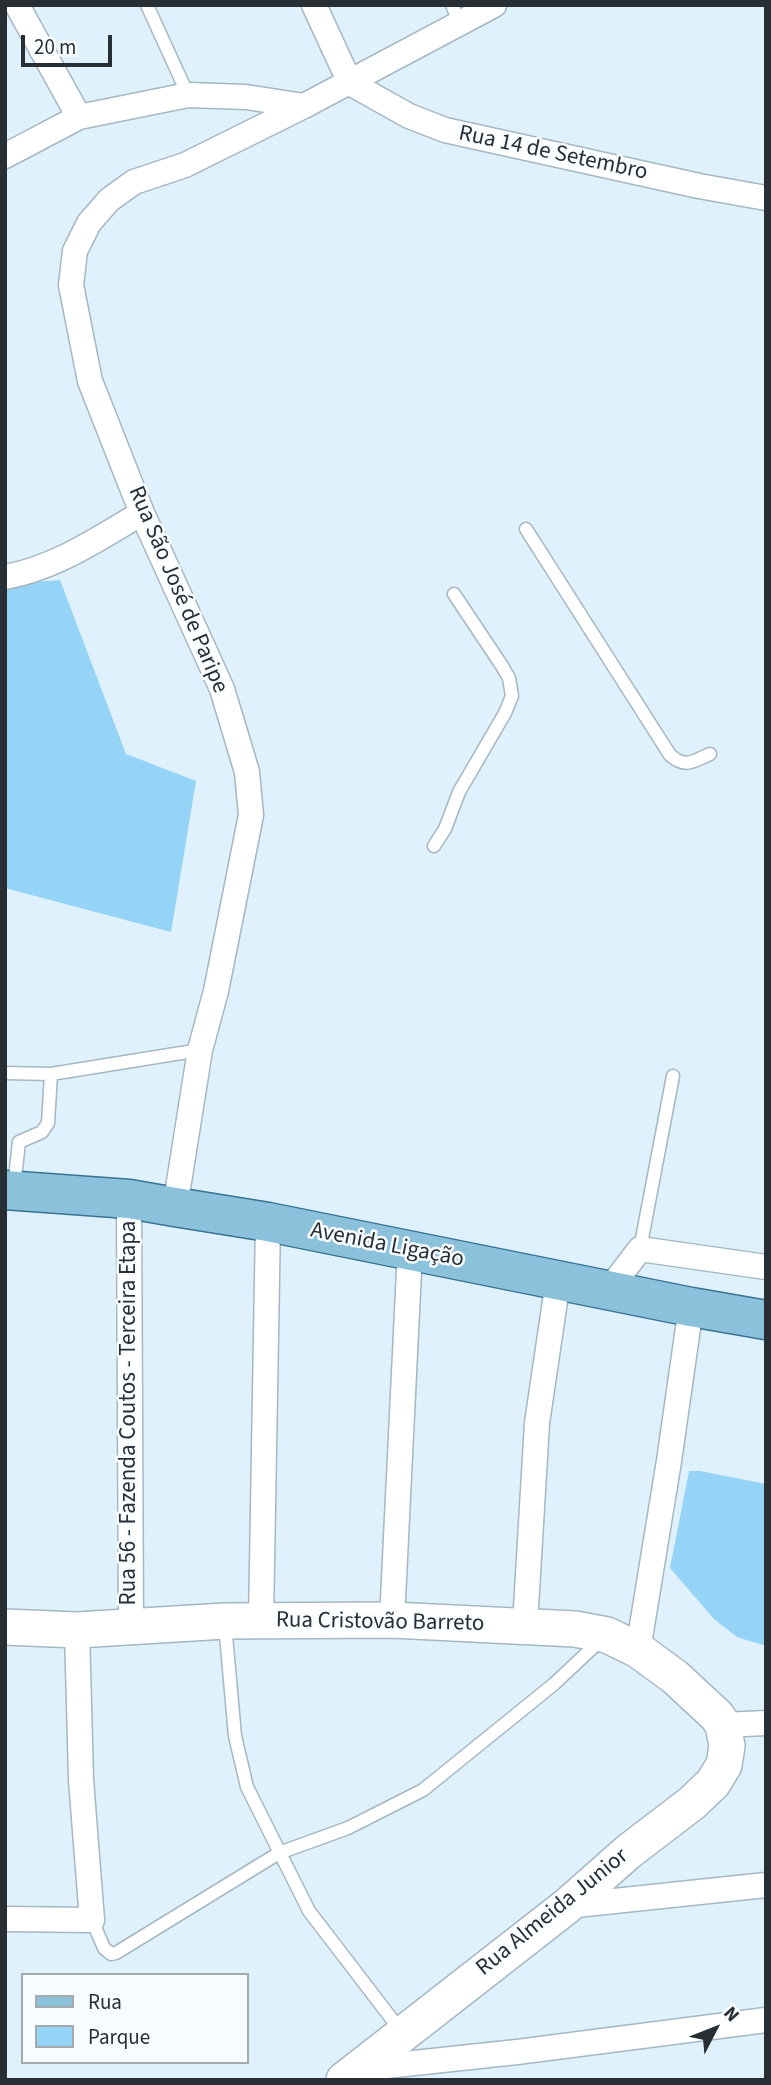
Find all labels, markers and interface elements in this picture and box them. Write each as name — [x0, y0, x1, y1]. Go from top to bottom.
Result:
scale bar — [24, 21, 116, 65]
text: 20 m — [34, 32, 76, 62]
street label: Rua 14 de Setembro — [456, 121, 650, 187]
street label: Rua São José de Paripe — [121, 482, 233, 698]
street label: Avenida Ligação — [308, 1218, 466, 1274]
street label: Rua 56 - Fazenda Coutos - Terceira Etapa — [116, 1221, 144, 1605]
street label: Rua Cristovão Barreto — [276, 1607, 484, 1639]
street label: Rua Almeida Junior — [471, 1843, 635, 1983]
legend — [21, 1973, 248, 2064]
text: Rua — [88, 1987, 122, 2017]
north arrow — [680, 1994, 750, 2064]
text: N — [717, 2001, 745, 2028]
text: Parque — [88, 2022, 150, 2052]

